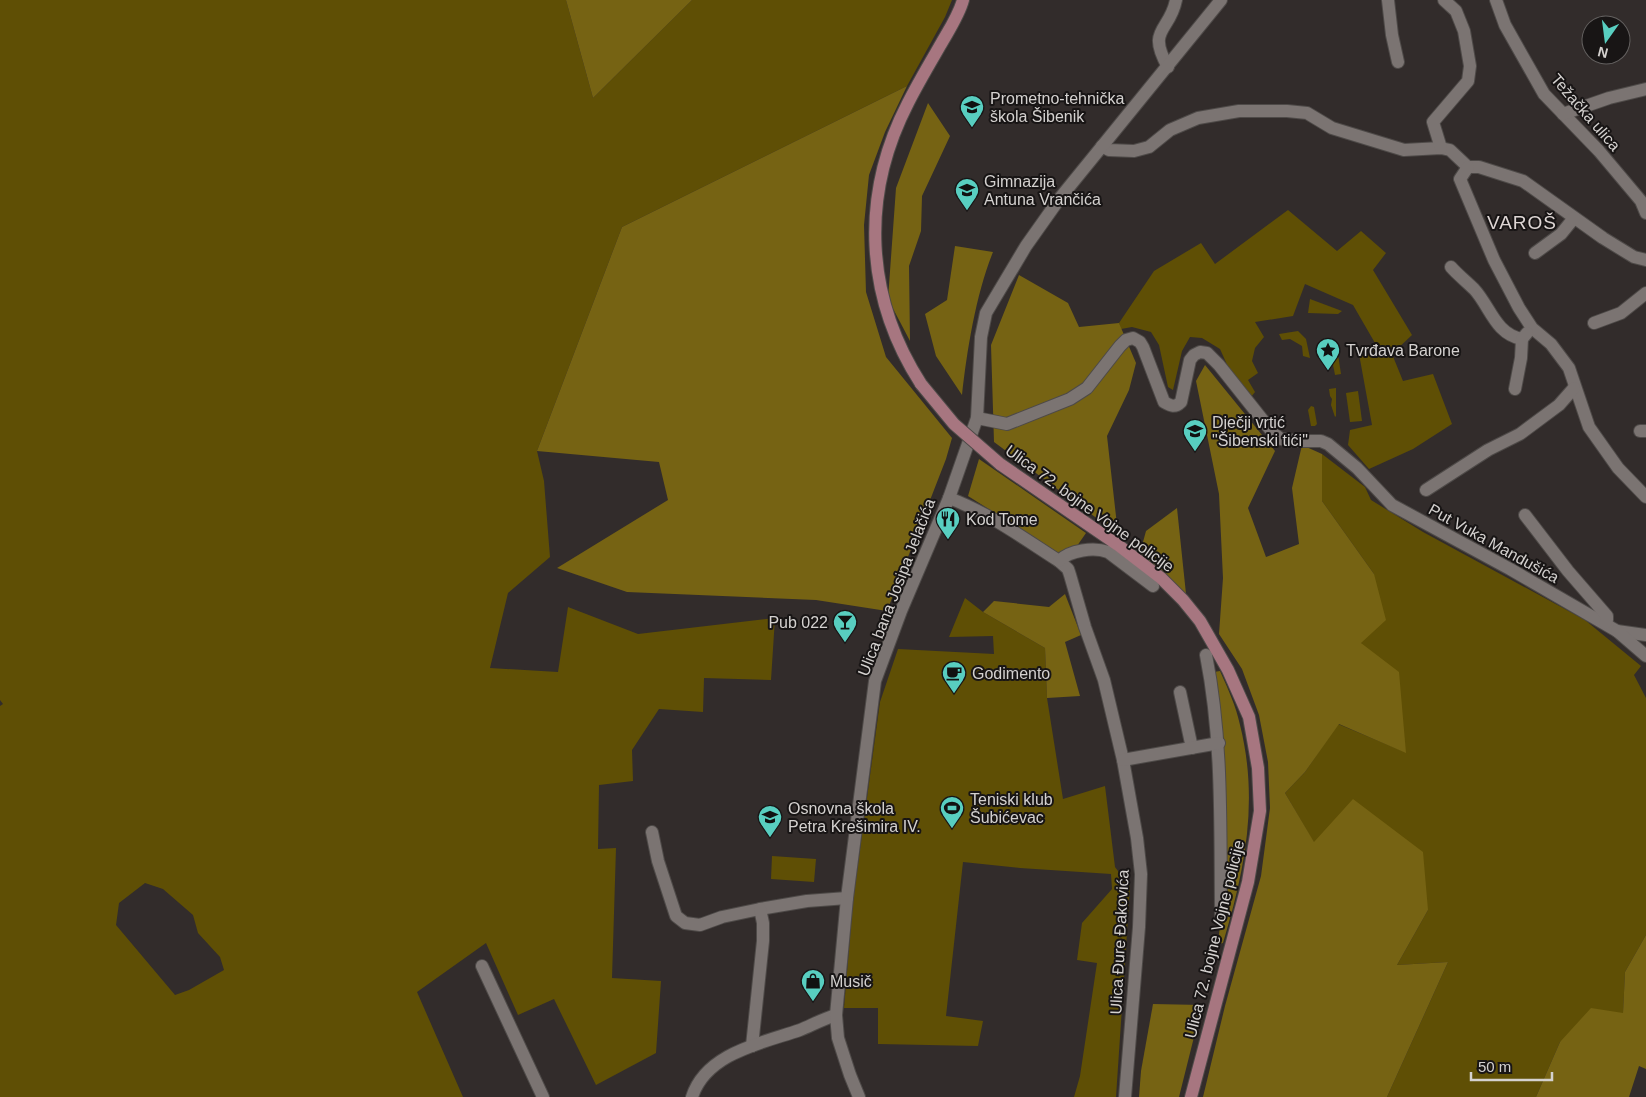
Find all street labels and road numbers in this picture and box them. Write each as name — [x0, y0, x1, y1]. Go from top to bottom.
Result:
street label: Težačka ulica — [1548, 71, 1624, 154]
street label: Ulica 72. bojne Vojne policije — [1002, 442, 1177, 575]
street label: Ulica bana Josipa Jelačića — [855, 496, 938, 678]
street label: Put Vuka Mandušića — [1426, 501, 1562, 586]
street label: Ulica 72. bojne Vojne policije — [1182, 838, 1247, 1040]
street label: Ulica Đure Đakovića — [1107, 869, 1132, 1015]

